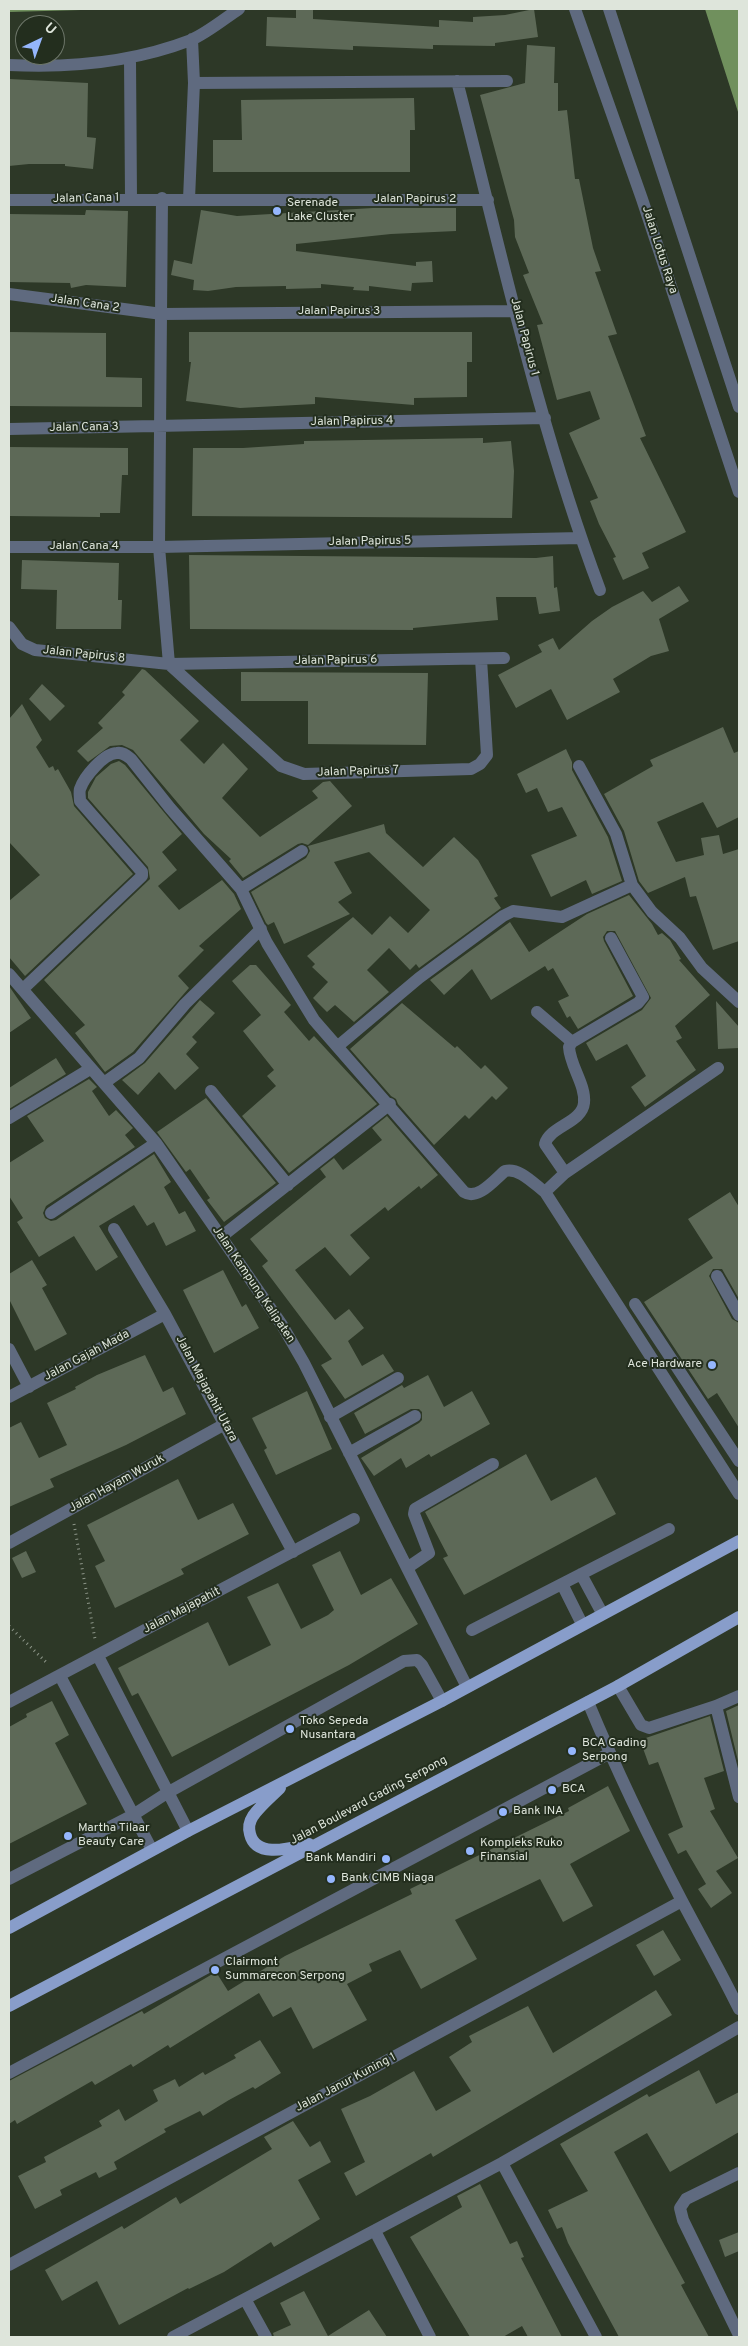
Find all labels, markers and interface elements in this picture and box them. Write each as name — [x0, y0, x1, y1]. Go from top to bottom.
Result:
north arrow — [15, 15, 65, 65]
text: U — [40, 20, 59, 39]
street label: Jalan Cana 1 — [53, 191, 119, 207]
street label: Jalan Papirus 2 — [374, 193, 456, 207]
place label: Serenade Lake Cluster — [287, 197, 354, 225]
street label: Jalan Lotus Raya — [638, 204, 680, 296]
marker: Serenade Lake Cluster — [271, 205, 283, 217]
street label: Jalan Cana 2 — [50, 292, 120, 316]
street label: Jalan Papirus 1 — [507, 297, 541, 377]
street label: Jalan Papirus 3 — [298, 305, 380, 319]
street label: Jalan Papirus 4 — [310, 414, 394, 430]
street label: Jalan Cana 3 — [49, 420, 119, 436]
street label: Jalan Papirus 5 — [328, 534, 412, 550]
street label: Jalan Cana 4 — [49, 540, 119, 554]
street label: Jalan Papirus 8 — [42, 644, 126, 666]
street label: Jalan Papirus 6 — [295, 653, 377, 669]
street label: Jalan Papirus 7 — [317, 763, 399, 781]
street label: Jalan Kampung Kalipaten — [209, 1224, 297, 1346]
street label: Jalan Gajah Mada — [42, 1327, 132, 1385]
street label: Jalan Majapahit Utara — [172, 1334, 240, 1444]
place label: Ace Hardware — [627, 1358, 702, 1372]
marker: Ace Hardware — [706, 1359, 718, 1371]
street label: Jalan Hayam Wuruk — [67, 1452, 167, 1516]
street label: Jalan Majapahit — [141, 1585, 223, 1637]
place label: Toko Sepeda Nusantara — [300, 1715, 368, 1743]
marker: Toko Sepeda Nusantara — [284, 1723, 296, 1735]
place label: BCA Gading Serpong — [582, 1737, 646, 1765]
marker: BCA Gading Serpong — [566, 1745, 578, 1757]
street label: Jalan Boulevard Gading Serpong — [288, 1753, 450, 1849]
place label: BCA — [562, 1783, 585, 1797]
marker: BCA — [546, 1784, 558, 1796]
place label: Bank INA — [513, 1805, 563, 1819]
marker: Bank INA — [497, 1806, 509, 1818]
place label: Martha Tilaar Beauty Care — [78, 1822, 150, 1850]
marker: Martha Tilaar Beauty Care — [62, 1830, 74, 1842]
place label: Kompleks Ruko Finansial — [480, 1837, 563, 1865]
marker: Kompleks Ruko Finansial — [464, 1845, 476, 1857]
place label: Bank Mandiri — [305, 1852, 376, 1866]
marker: Bank Mandiri — [380, 1853, 392, 1865]
place label: Bank CIMB Niaga — [341, 1872, 434, 1886]
marker: Bank CIMB Niaga — [325, 1873, 337, 1885]
place label: Clairmont Summarecon Serpong — [225, 1956, 345, 1984]
marker: Clairmont Summarecon Serpong — [209, 1964, 221, 1976]
street label: Jalan Janur Kuning 1 — [293, 2050, 399, 2116]

